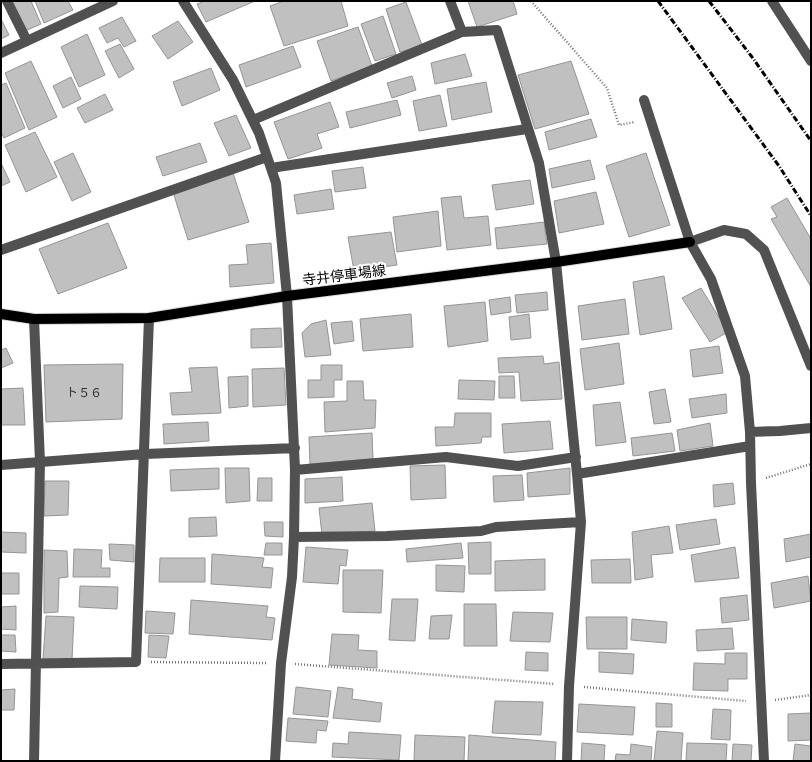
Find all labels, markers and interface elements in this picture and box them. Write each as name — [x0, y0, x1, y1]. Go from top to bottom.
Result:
street label: 寺井停車場線 — [301, 261, 387, 289]
house number: ト５６ — [66, 385, 102, 400]

